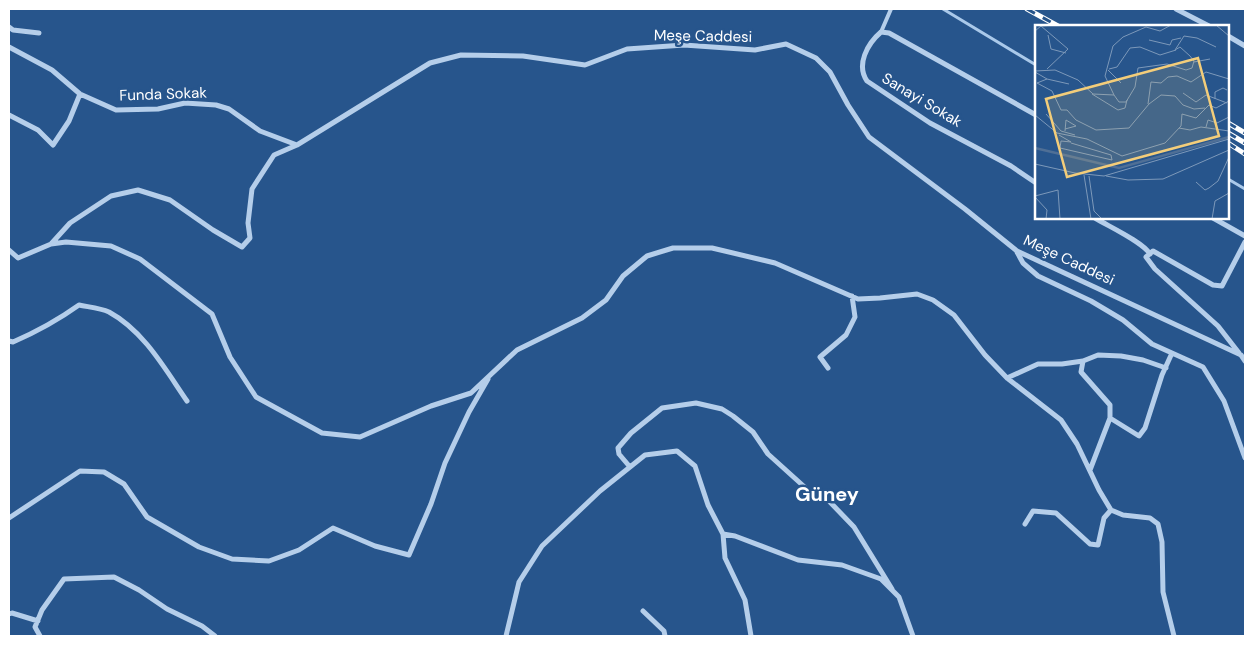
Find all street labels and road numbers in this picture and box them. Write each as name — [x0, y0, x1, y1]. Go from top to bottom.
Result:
street label: Meşe Caddesi — [654, 25, 752, 47]
street label: Sanayi Sokak — [878, 68, 966, 132]
street label: Funda Sokak — [119, 82, 208, 106]
street label: Meşe Caddesi — [1020, 230, 1118, 290]

